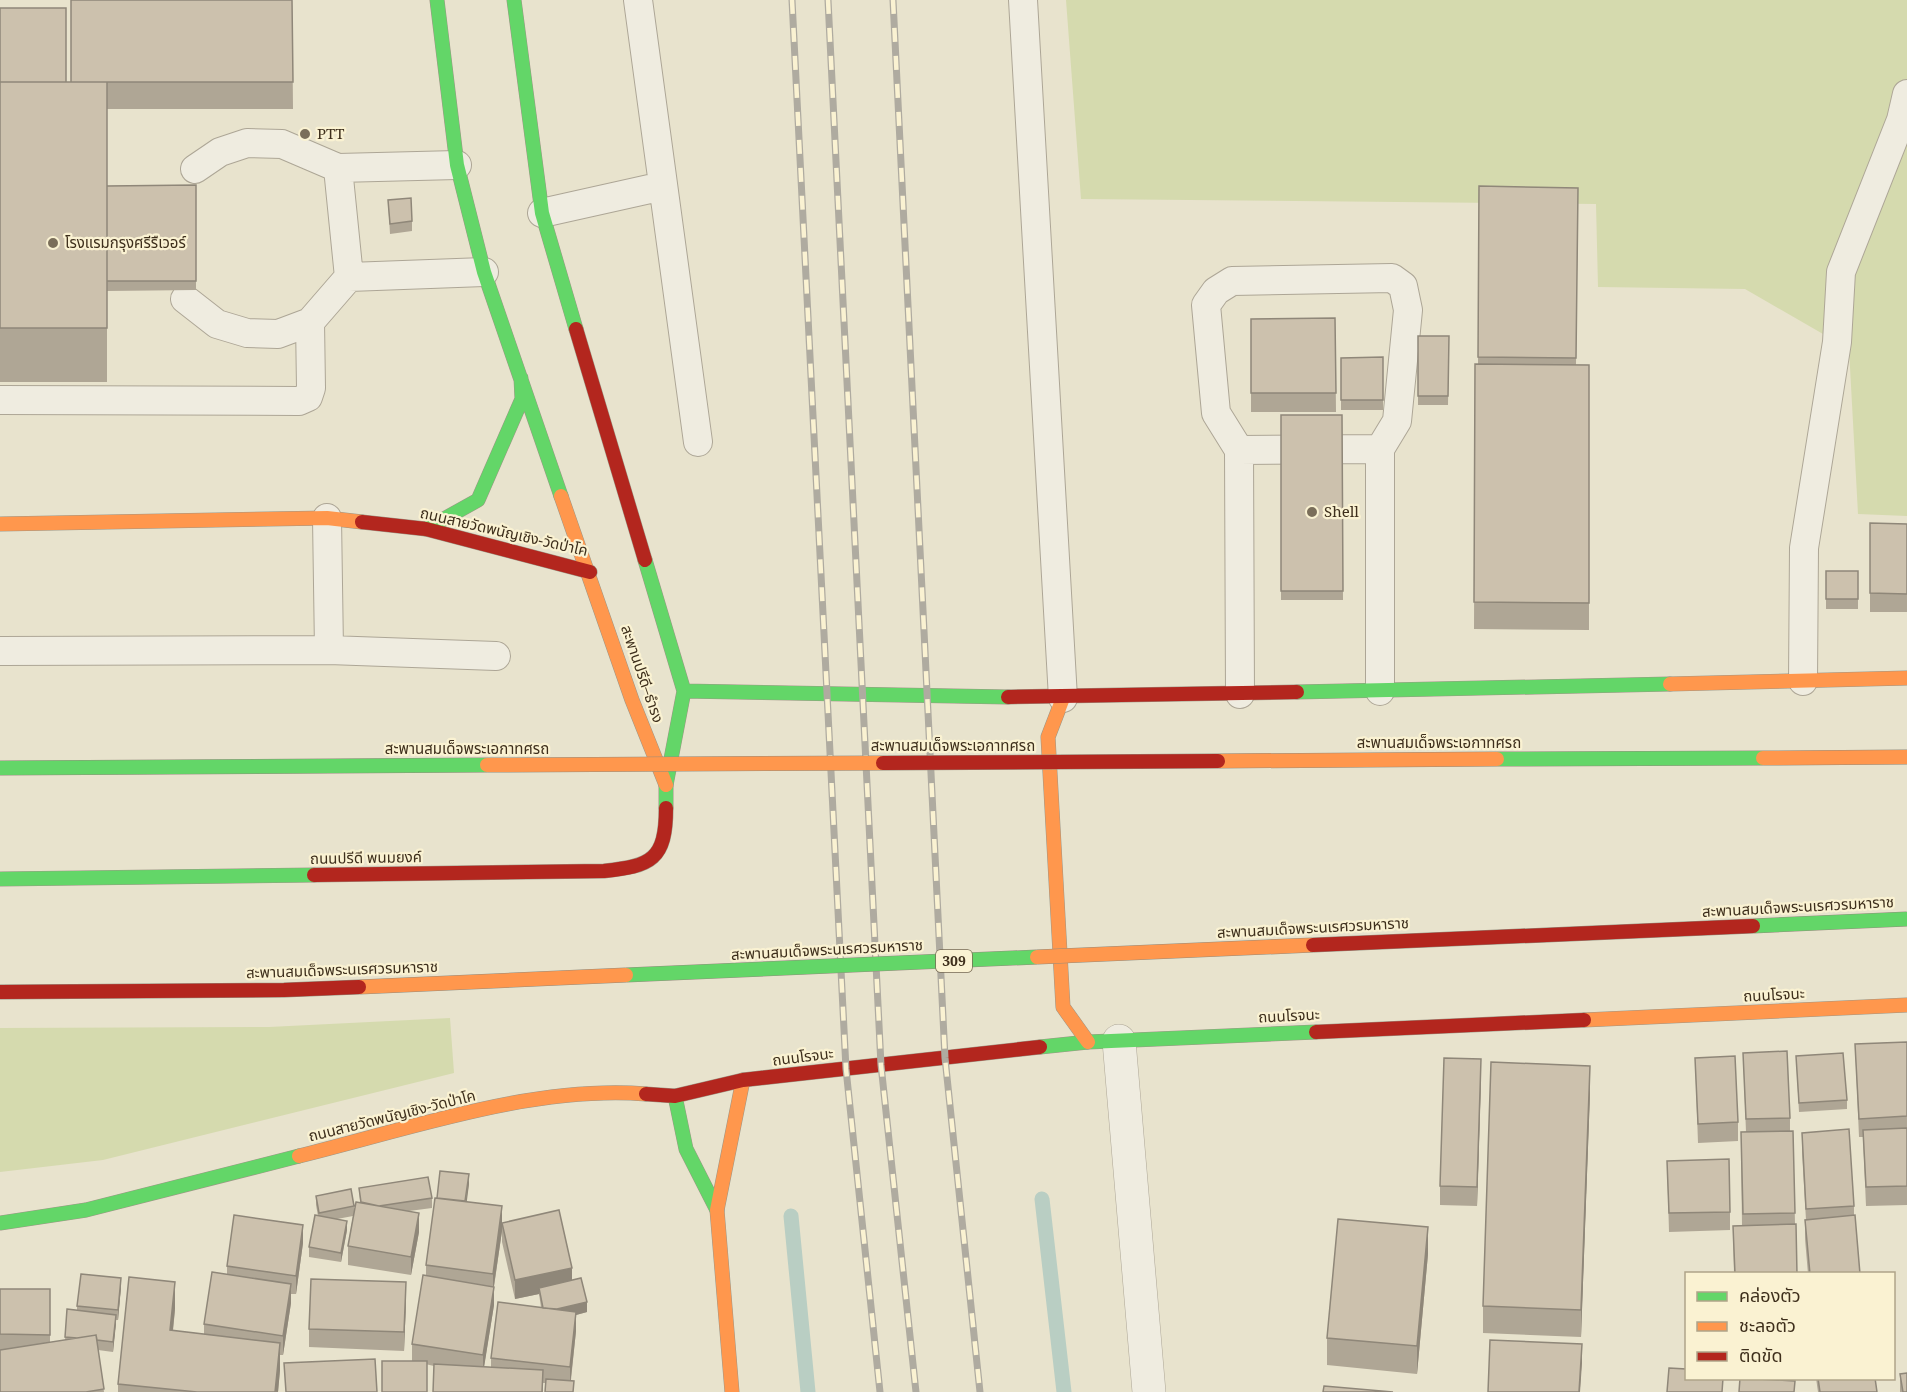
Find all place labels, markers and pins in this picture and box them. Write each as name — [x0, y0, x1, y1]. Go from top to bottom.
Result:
place label: PTT — [317, 123, 344, 143]
marker: PTT — [298, 127, 312, 141]
place label: โรงแรมกรุงศรีรืเวอร์ — [65, 232, 187, 252]
marker: โรงแรมกรุงศรีรืเวอร์ — [46, 236, 60, 250]
place label: Shell — [1324, 501, 1359, 521]
marker: Shell — [1305, 505, 1319, 519]

